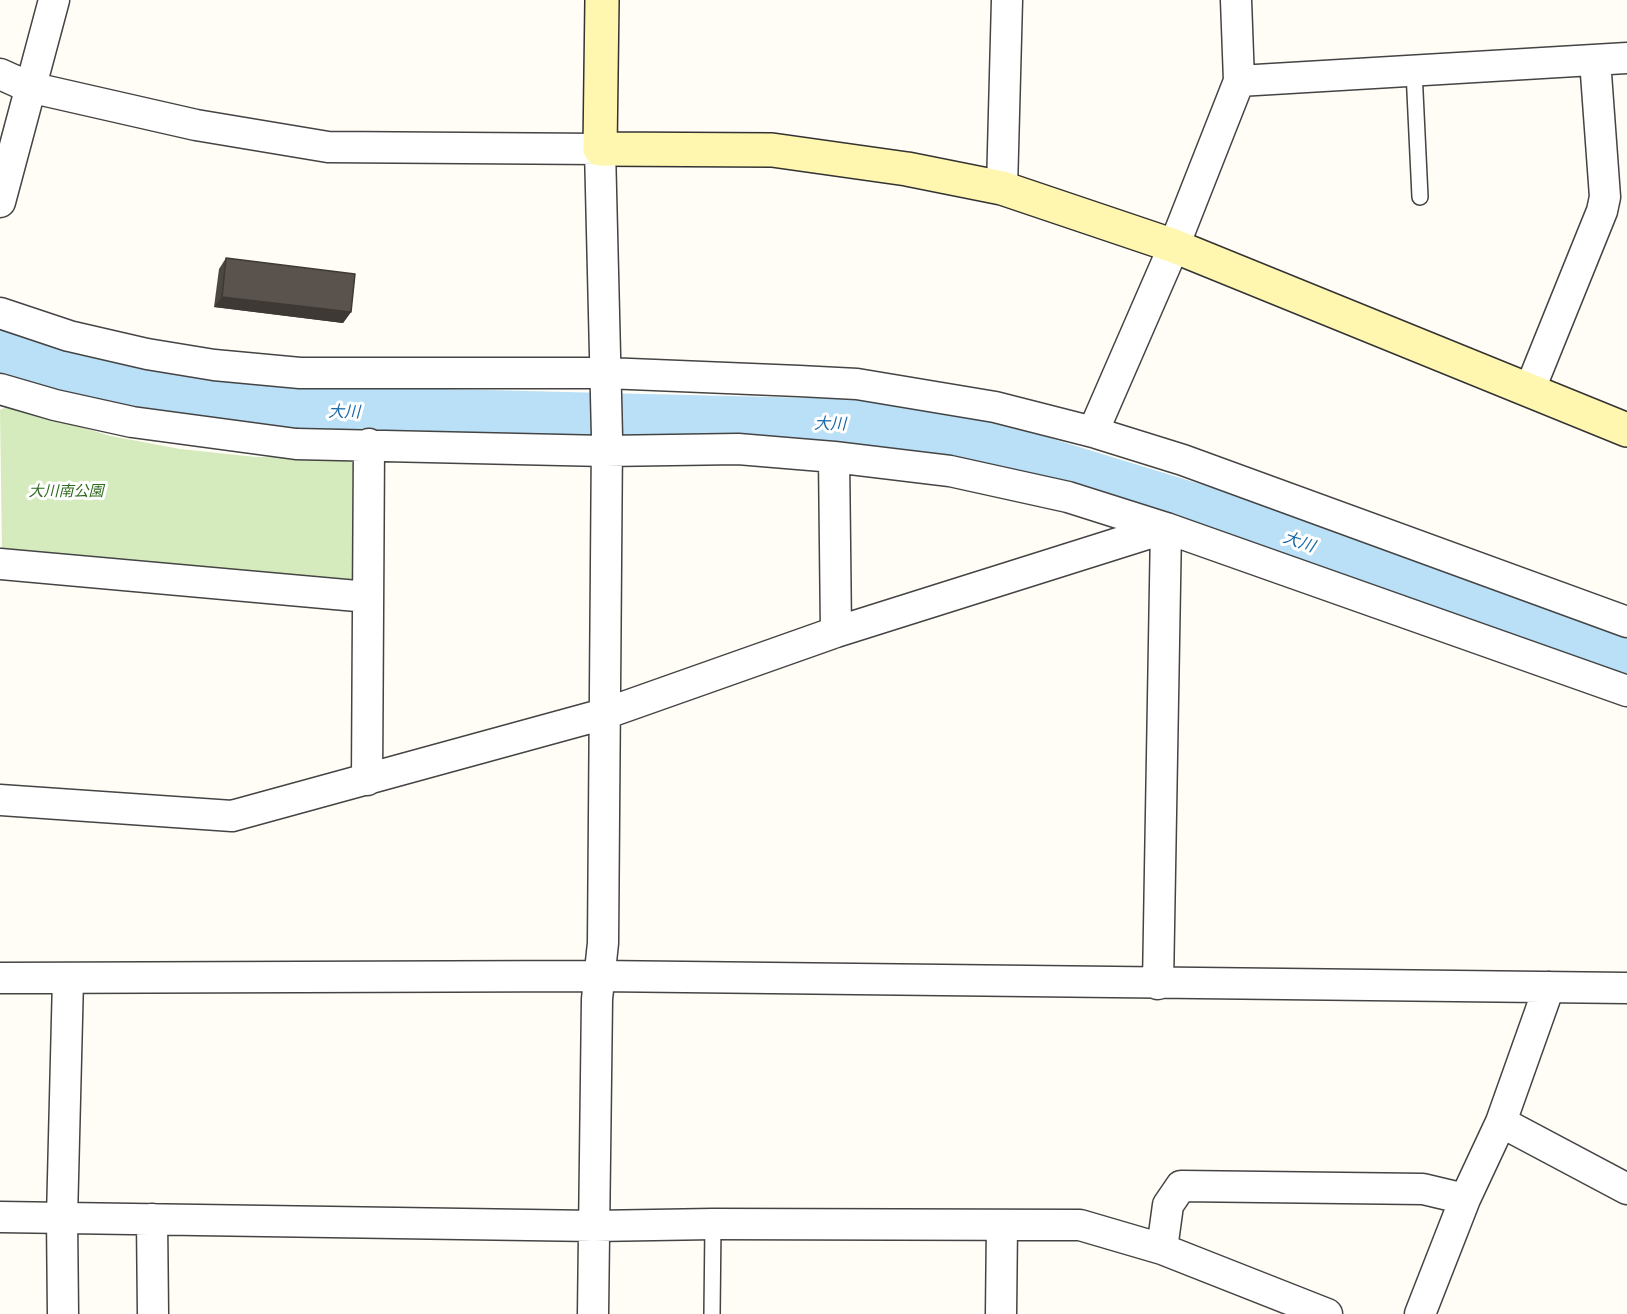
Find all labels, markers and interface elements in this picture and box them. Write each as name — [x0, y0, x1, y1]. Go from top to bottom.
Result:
water label: 大川 — [328, 402, 360, 422]
water label: 大川 — [814, 414, 846, 434]
park label: 大川南公園 — [29, 482, 103, 500]
water label: 大川 — [1281, 528, 1317, 556]

